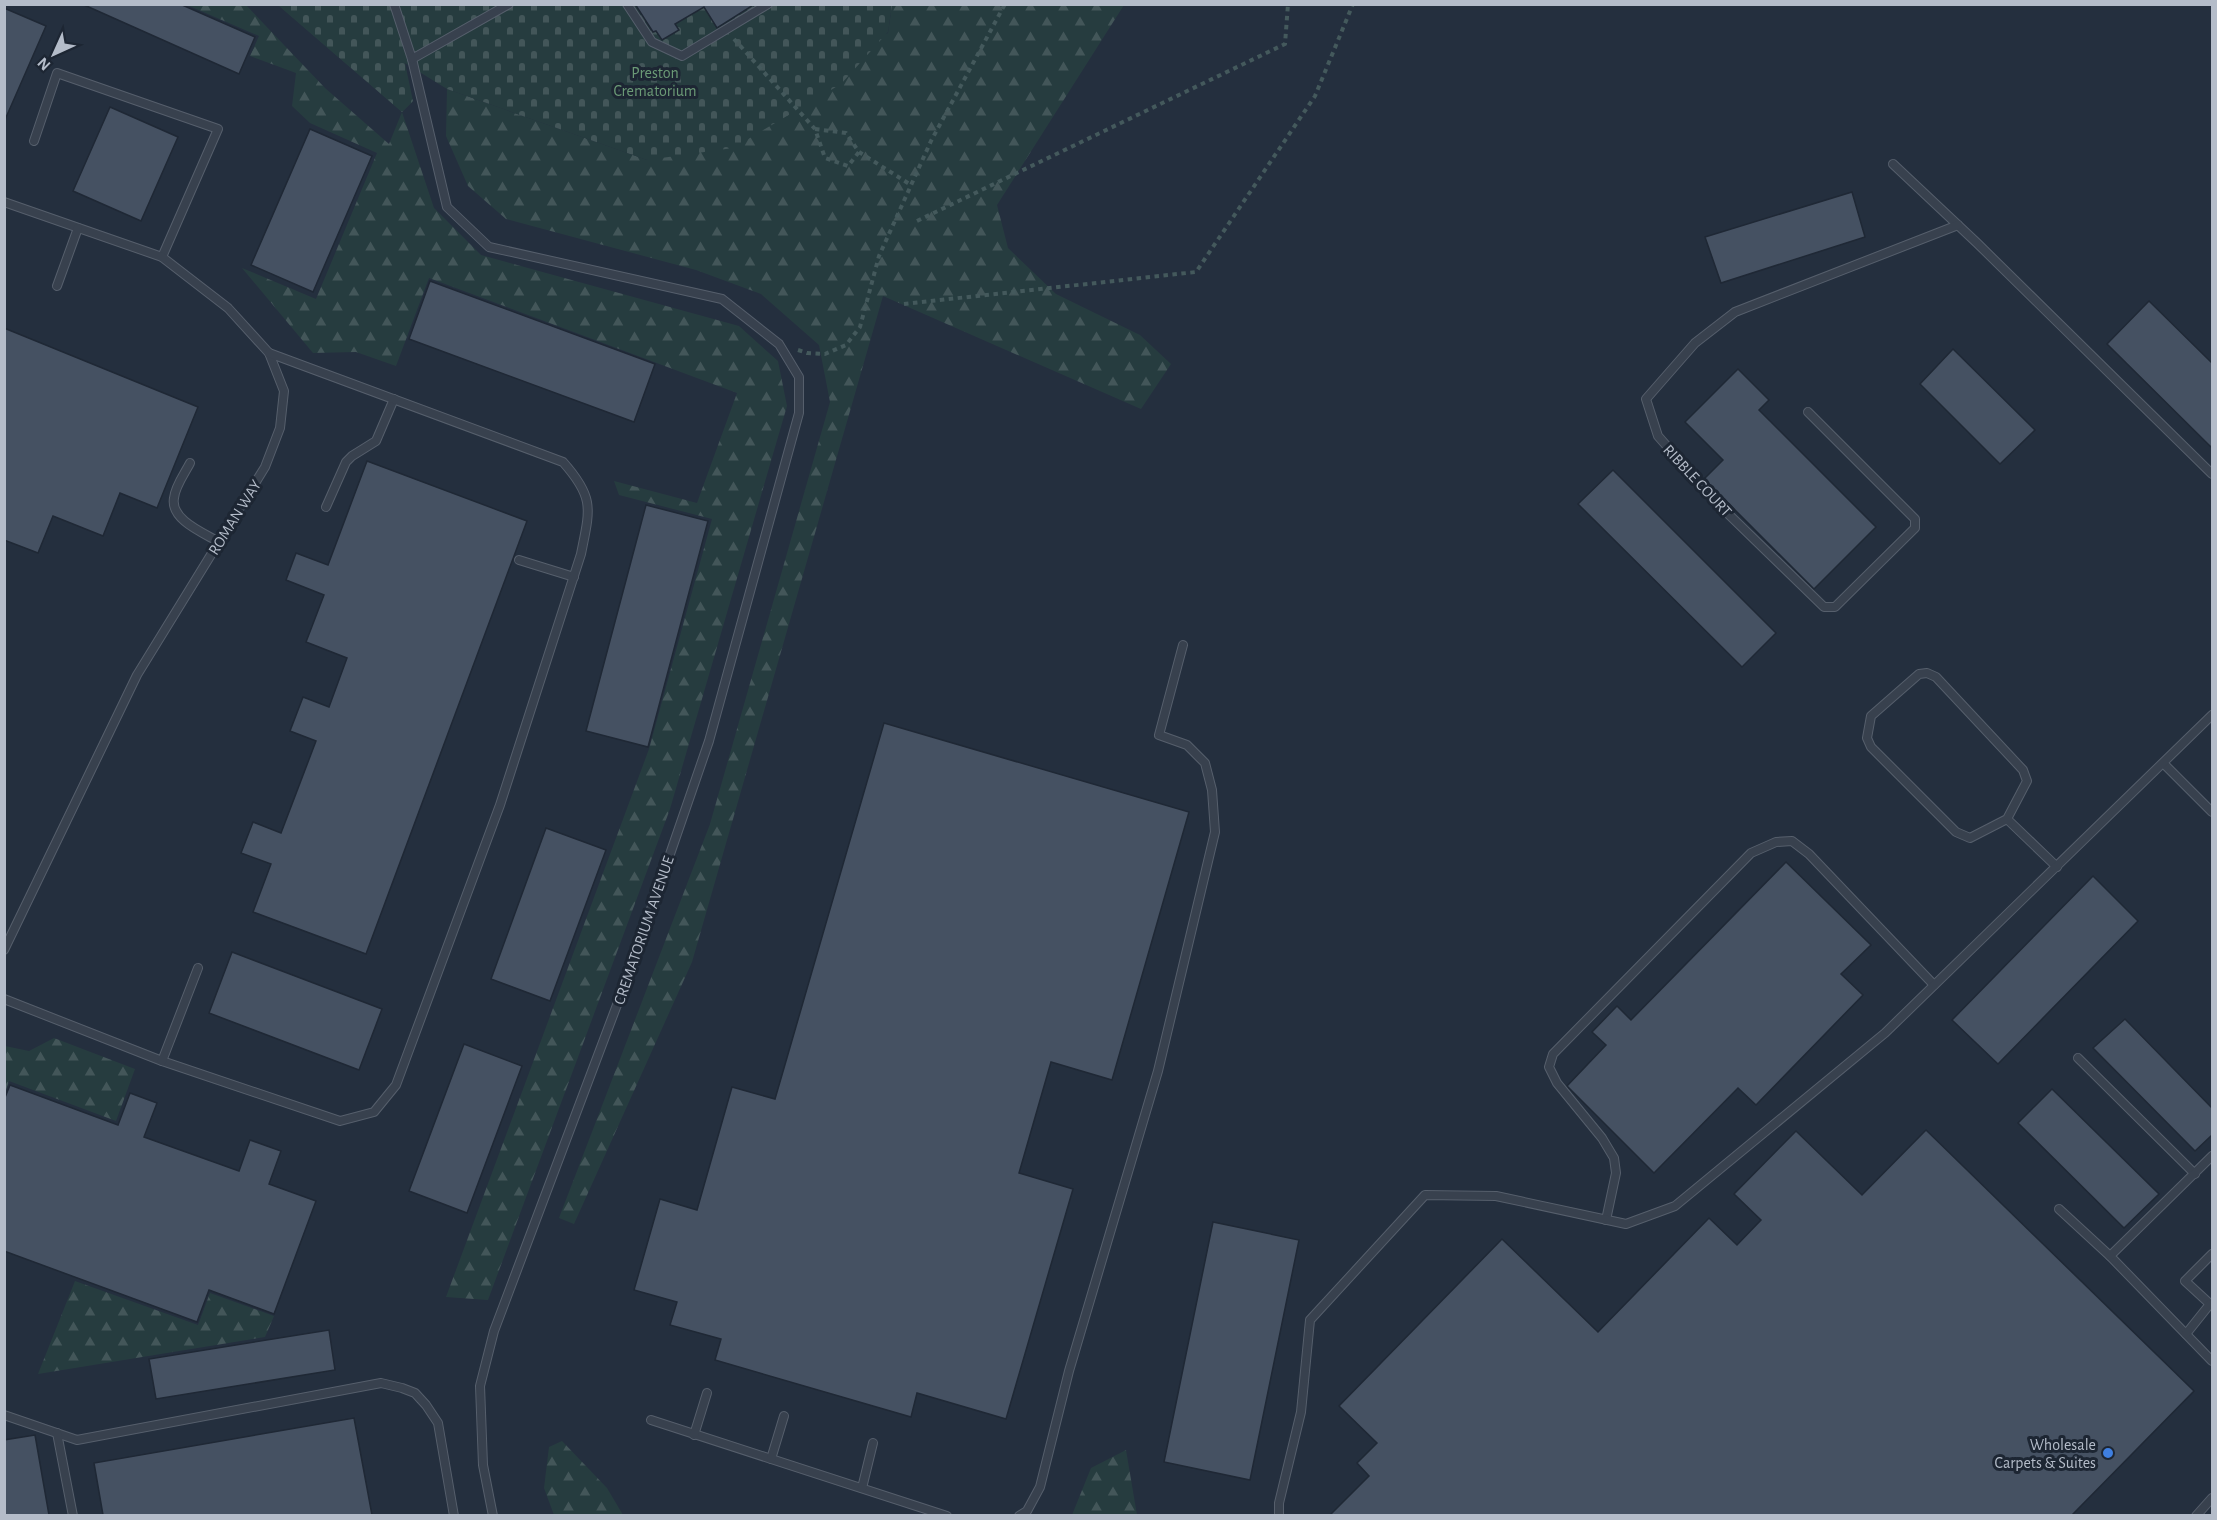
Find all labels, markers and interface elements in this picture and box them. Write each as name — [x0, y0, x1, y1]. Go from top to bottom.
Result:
north arrow — [24, 24, 84, 84]
text: N — [35, 54, 54, 73]
park label: Preston Crematorium — [613, 65, 697, 99]
street label: RIBBLE COURT — [1660, 442, 1735, 520]
street label: ROMAN WAY — [205, 477, 264, 558]
street label: CREMATORIUM AVENUE — [611, 854, 677, 1007]
place label: Wholesale Carpets & Suites — [1995, 1437, 2096, 1471]
marker: Wholesale Carpets & Suites — [2101, 1446, 2115, 1460]

